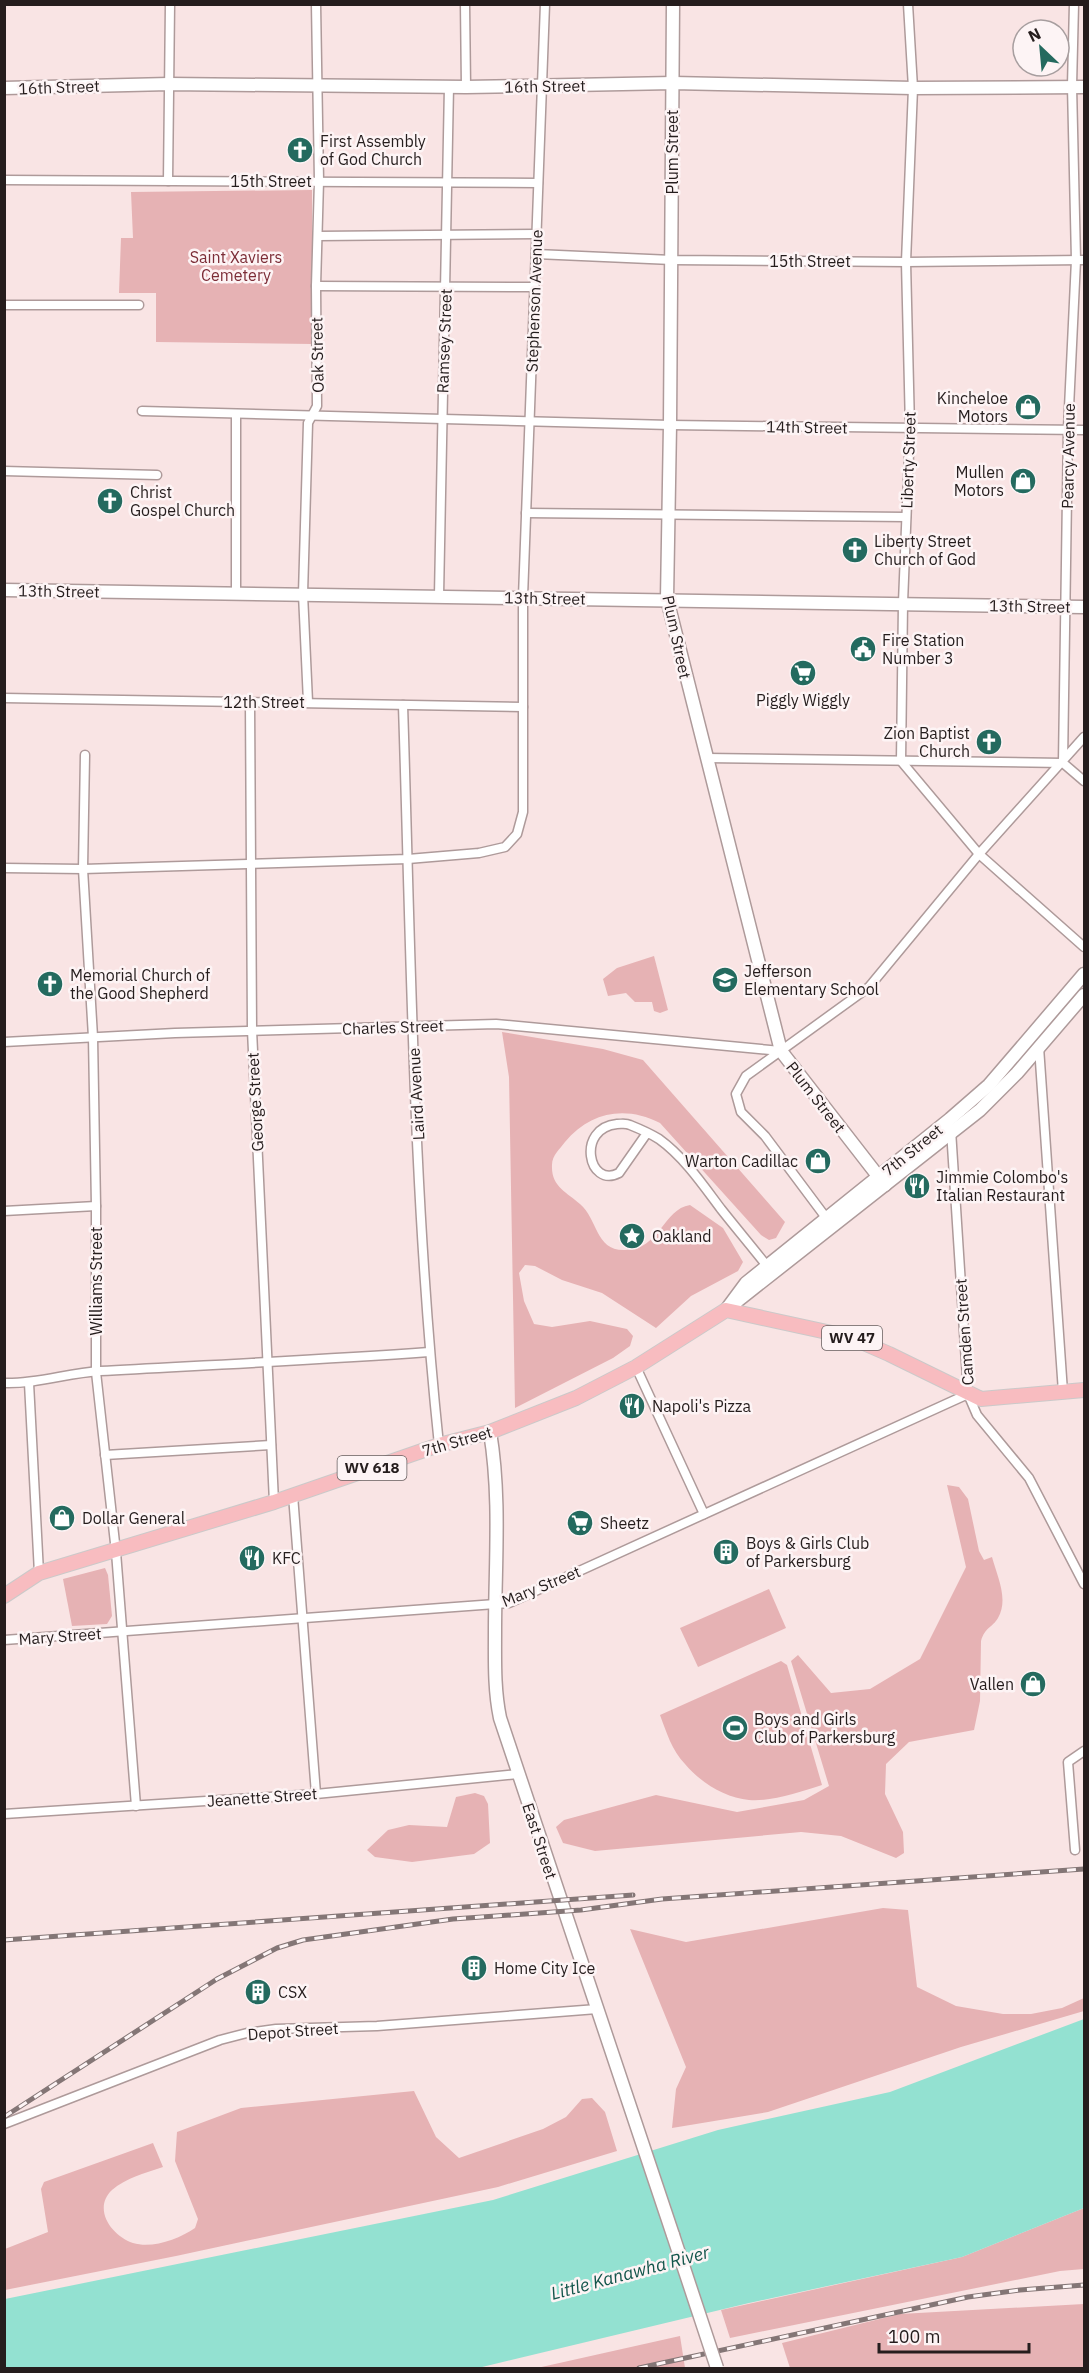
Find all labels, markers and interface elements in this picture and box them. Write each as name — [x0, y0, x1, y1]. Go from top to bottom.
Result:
north arrow — [1011, 18, 1071, 78]
text: N — [1025, 23, 1044, 46]
street label: 16th Street — [504, 75, 586, 97]
street label: 16th Street — [18, 76, 100, 98]
street label: Plum Street — [662, 110, 682, 194]
place label: First Assembly of God Church — [320, 131, 426, 169]
church icon: First Assembly of God Church — [285, 135, 315, 165]
street label: 15th Street — [230, 171, 312, 191]
street label: Stephenson Avenue — [522, 229, 546, 373]
park label: Saint Xaviers Cemetery — [190, 247, 282, 285]
street label: 15th Street — [769, 251, 851, 271]
street label: Ramsey Street — [432, 288, 456, 394]
street label: Oak Street — [306, 317, 328, 393]
place label: Kincheloe Motors — [937, 388, 1008, 426]
shop icon: Kincheloe Motors — [1013, 392, 1043, 422]
street label: Pearcy Avenue — [1057, 403, 1079, 509]
street label: Liberty Street — [896, 411, 920, 509]
street label: 14th Street — [766, 416, 848, 438]
place label: Mullen Motors — [954, 462, 1004, 500]
shop icon: Mullen Motors — [1008, 466, 1038, 496]
place label: Christ Gospel Church — [130, 482, 235, 520]
church icon: Christ Gospel Church — [95, 486, 125, 516]
place label: Liberty Street Church of God — [874, 531, 976, 569]
church icon: Liberty Street Church of God — [840, 535, 870, 565]
street label: 13th Street — [18, 580, 100, 602]
street label: 13th Street — [504, 587, 586, 609]
street label: Plum Street — [658, 593, 696, 681]
street label: 13th Street — [989, 595, 1071, 617]
place label: Fire Station Number 3 — [882, 630, 964, 668]
public building icon: Fire Station Number 3 — [848, 634, 878, 664]
supermarket icon: Piggly Wiggly — [788, 658, 818, 688]
place label: Piggly Wiggly — [756, 690, 850, 710]
street label: 12th Street — [223, 692, 305, 712]
place label: Zion Baptist Church — [884, 723, 970, 761]
church icon: Zion Baptist Church — [974, 727, 1004, 757]
place label: Jefferson Elementary School — [744, 961, 879, 999]
place label: Memorial Church of the Good Shepherd — [70, 965, 210, 1003]
school or university icon: Jefferson Elementary School — [710, 965, 740, 995]
church icon: Memorial Church of the Good Shepherd — [35, 969, 65, 999]
street label: Charles Street — [342, 1015, 444, 1039]
street label: Laird Avenue — [404, 1047, 428, 1141]
street label: George Street — [242, 1052, 268, 1152]
street label: Plum Street — [782, 1057, 850, 1137]
street label: 7th Street — [878, 1120, 946, 1180]
shop icon: Warton Cadillac — [803, 1146, 833, 1176]
place label: Warton Cadillac — [685, 1151, 798, 1171]
place label: Jimmie Colombo's Italian Restaurant — [936, 1167, 1068, 1205]
restaurant icon: Jimmie Colombo's Italian Restaurant — [902, 1171, 932, 1201]
place icon: Oakland — [617, 1221, 647, 1251]
place label: Oakland — [652, 1226, 712, 1246]
street label: Williams Street — [86, 1227, 106, 1335]
street label: Camden Street — [950, 1278, 978, 1386]
road number: WV 47 — [822, 1326, 882, 1350]
restaurant icon: Napoli's Pizza — [617, 1391, 647, 1421]
place label: Napoli's Pizza — [652, 1396, 751, 1416]
street label: 7th Street — [420, 1421, 494, 1461]
road number: WV 618 — [338, 1456, 406, 1480]
shop icon: Dollar General — [47, 1503, 77, 1533]
place label: Dollar General — [82, 1508, 185, 1528]
supermarket icon: Sheetz — [565, 1508, 595, 1538]
place label: Sheetz — [600, 1513, 649, 1533]
place label: Boys & Girls Club of Parkersburg — [746, 1533, 869, 1571]
building icon: Boys & Girls Club of Parkersburg — [711, 1537, 741, 1567]
restaurant icon: KFC — [237, 1543, 267, 1573]
place label: KFC — [272, 1548, 301, 1568]
street label: Mary Street — [499, 1561, 583, 1611]
street label: Mary Street — [18, 1623, 102, 1649]
shop icon: Vallen — [1018, 1669, 1048, 1699]
place label: Vallen — [970, 1674, 1014, 1694]
place label: Boys and Girls Club of Parkersburg — [754, 1709, 896, 1747]
sports icon: Boys and Girls Club of Parkersburg — [720, 1713, 750, 1743]
street label: Jeanette Street — [206, 1783, 318, 1811]
street label: East Street — [518, 1800, 562, 1882]
building icon: Home City Ice — [459, 1953, 489, 1983]
place label: Home City Ice — [494, 1958, 595, 1978]
building icon: CSX — [243, 1977, 273, 2007]
place label: CSX — [278, 1982, 307, 2002]
street label: Depot Street — [247, 2018, 339, 2044]
water label: Little Kanawha River — [548, 2240, 712, 2305]
scale bar — [879, 2316, 1029, 2354]
text: 100 m — [888, 2325, 940, 2348]

